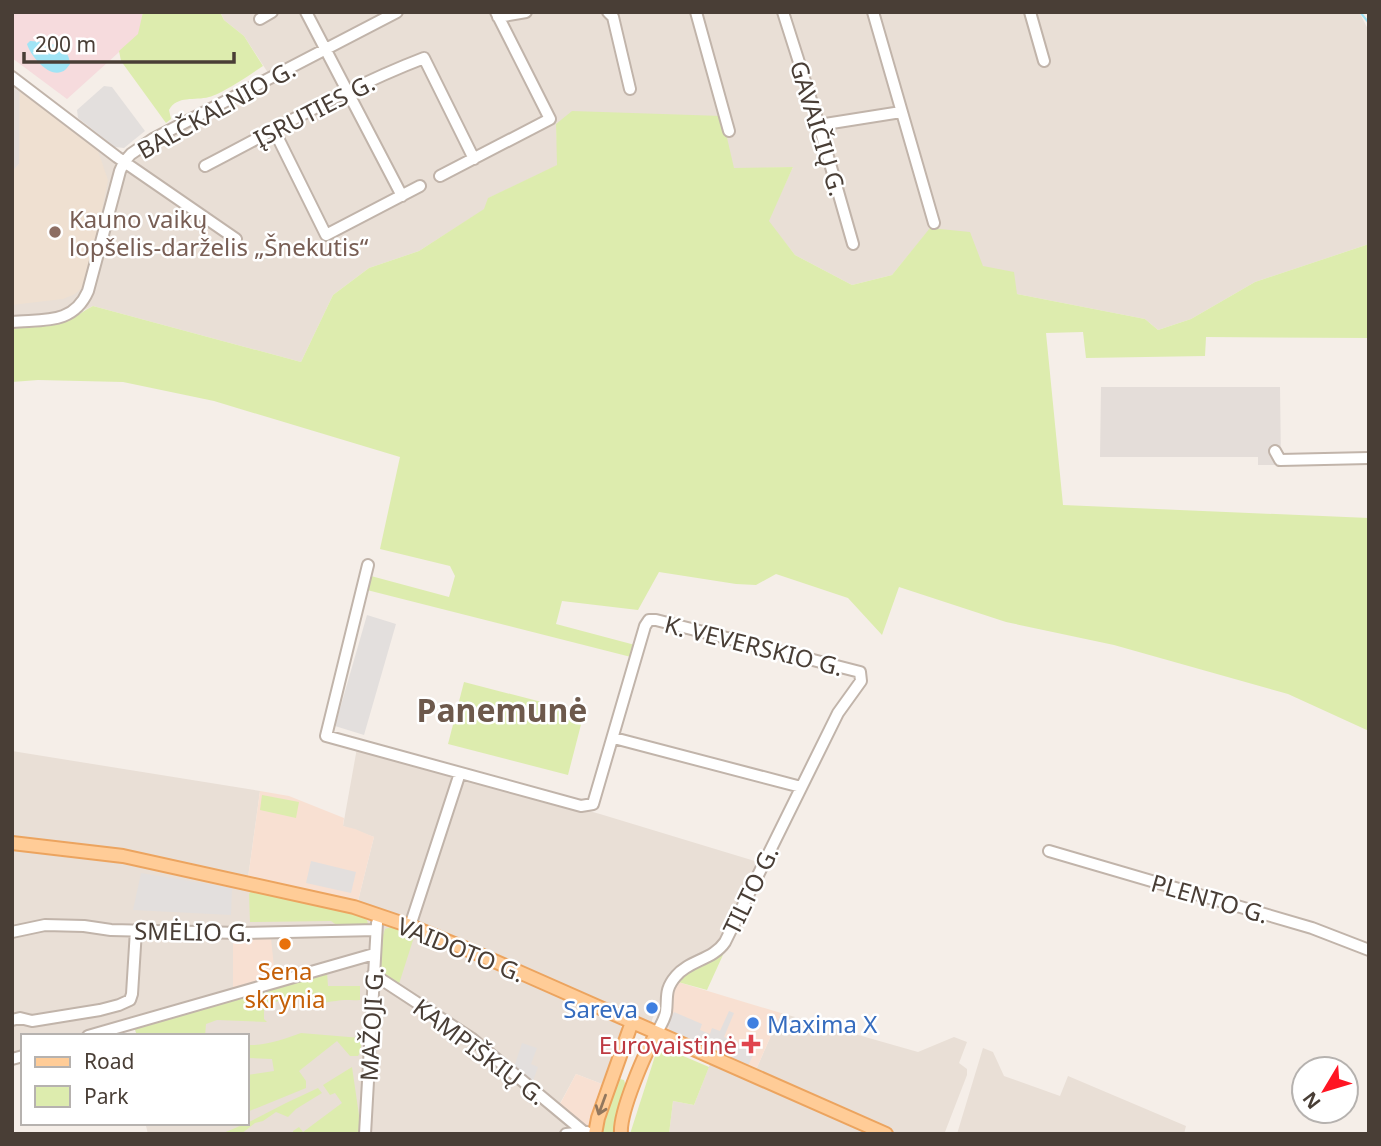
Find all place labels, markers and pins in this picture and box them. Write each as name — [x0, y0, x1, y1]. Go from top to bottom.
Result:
place label: Kauno vaikų lopšelis-darželis „Šnekutis“ — [69, 202, 369, 263]
marker: Kauno vaikų lopšelis-darželis „Šnekutis“ — [47, 224, 63, 240]
marker: Sena skrynia — [277, 936, 293, 952]
place label: Sena skrynia — [245, 954, 325, 1015]
place label: Sareva — [563, 992, 638, 1025]
marker: Sareva — [644, 1000, 660, 1016]
place label: Maxima X — [767, 1007, 877, 1040]
marker: Maxima X — [745, 1015, 761, 1031]
place label: Eurovaistinė — [599, 1028, 737, 1061]
marker: Eurovaistinė — [743, 1036, 759, 1052]

